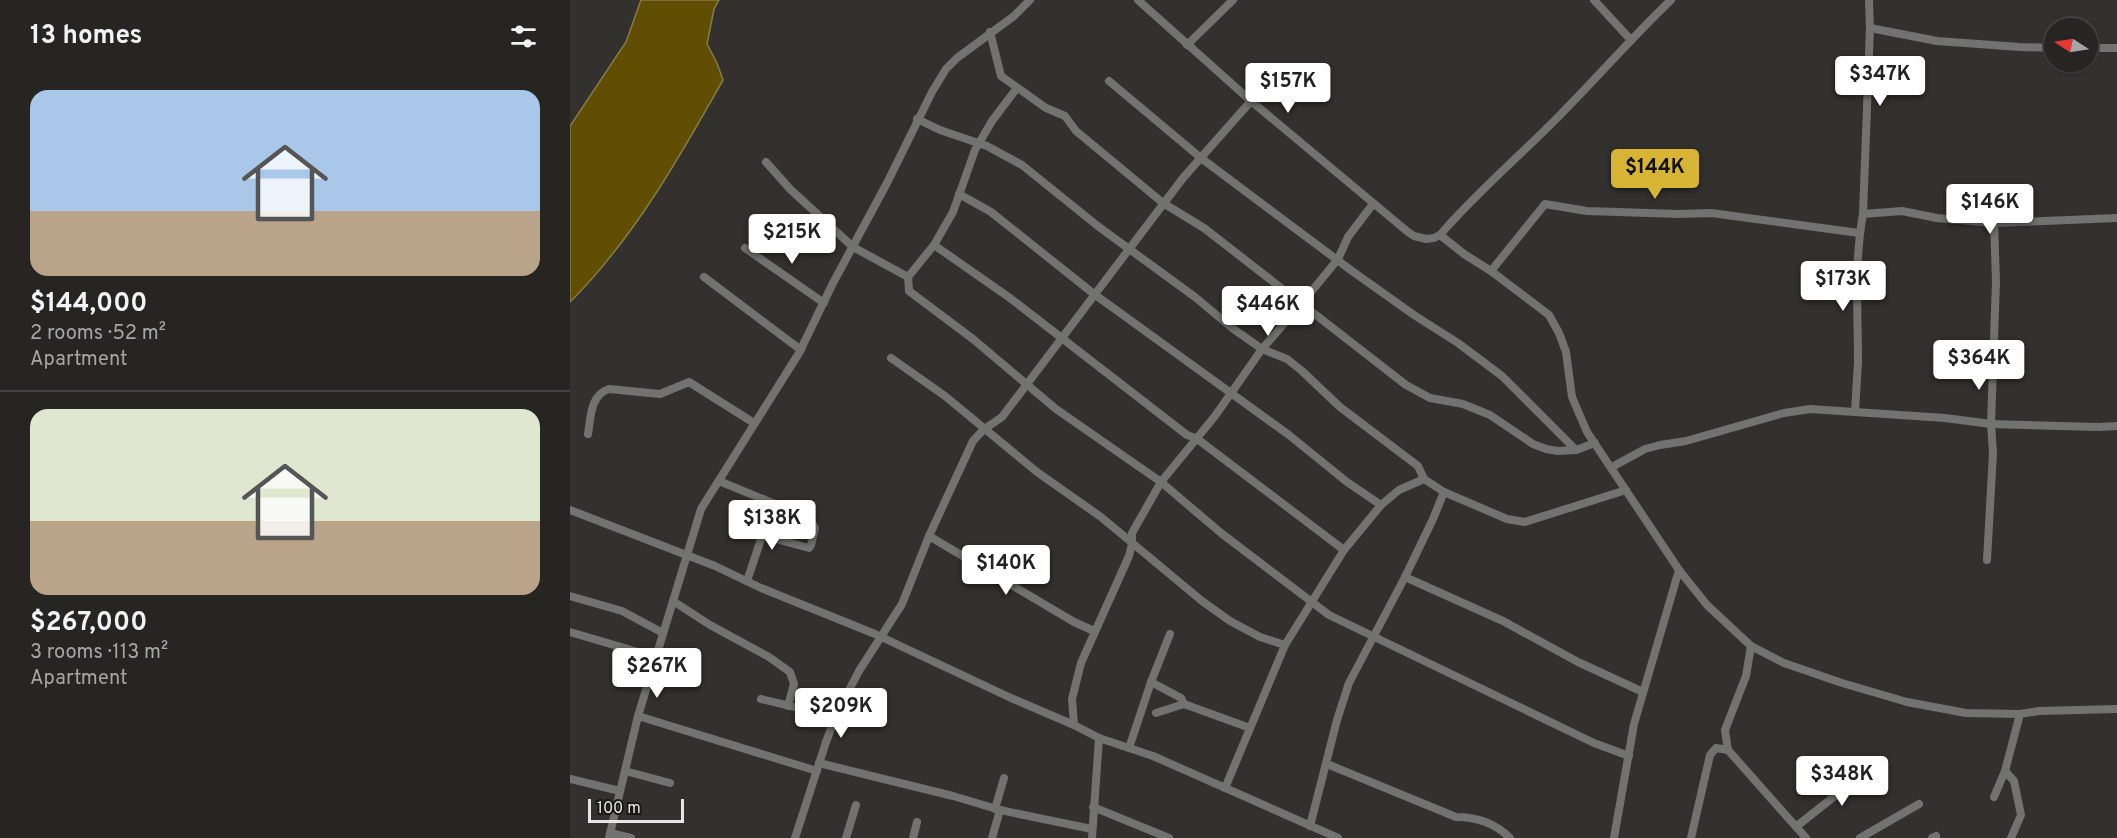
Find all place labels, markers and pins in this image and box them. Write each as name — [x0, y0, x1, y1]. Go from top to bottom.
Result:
pin: $347K — [1838, 56, 1922, 107]
pin: $157K — [1246, 63, 1330, 114]
pin: $144K — [1613, 149, 1697, 200]
pin: $146K — [1948, 184, 2032, 235]
pin: $215K — [750, 214, 834, 265]
pin: $173K — [1801, 261, 1885, 312]
pin: $446K — [1226, 286, 1310, 337]
pin: $364K — [1937, 340, 2021, 391]
pin: $138K — [730, 500, 814, 551]
pin: $140K — [964, 545, 1048, 596]
pin: $267K — [615, 648, 699, 699]
pin: $209K — [799, 688, 883, 739]
pin: $348K — [1800, 756, 1884, 807]

